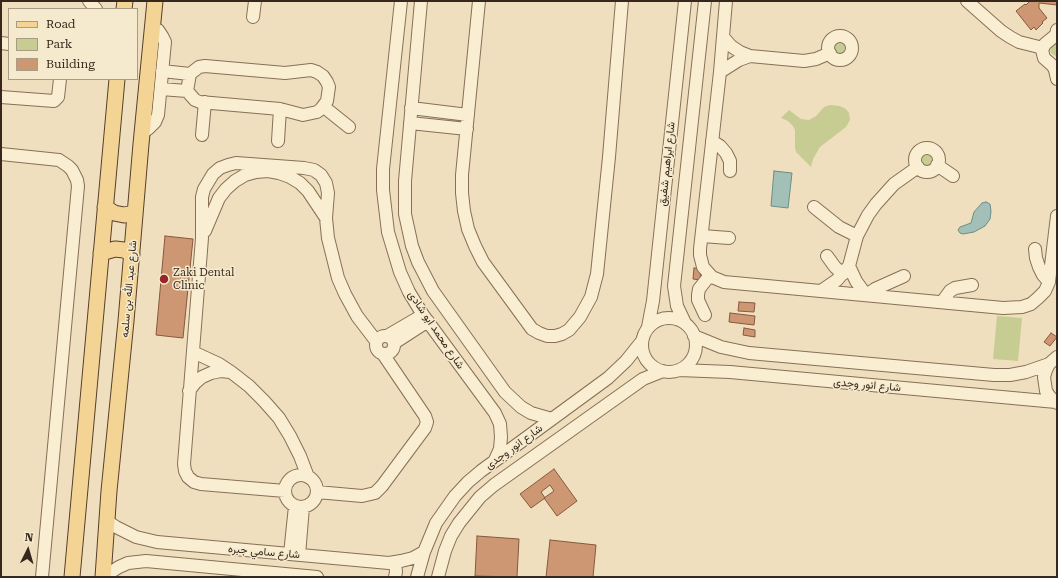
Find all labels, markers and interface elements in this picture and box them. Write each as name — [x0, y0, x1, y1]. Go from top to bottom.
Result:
legend — [8, 8, 138, 80]
text: Road — [46, 17, 75, 31]
text: Park — [46, 37, 72, 51]
text: Building — [46, 57, 95, 71]
street label: شارع ابراهيم شفيق — [656, 121, 678, 207]
street label: شارع عبد الله بن سلمه — [118, 240, 140, 338]
place label: Zaki Dental Clinic — [173, 266, 234, 292]
marker: Zaki Dental Clinic — [158, 273, 170, 285]
street label: شارع محمد ابو شادى — [405, 288, 467, 372]
street label: شارع انور وجدى — [833, 375, 901, 395]
street label: شارع انور وجدى — [483, 422, 545, 472]
north arrow — [8, 530, 48, 570]
text: N — [24, 531, 34, 544]
street label: شارع سامي جبره — [227, 542, 301, 562]

